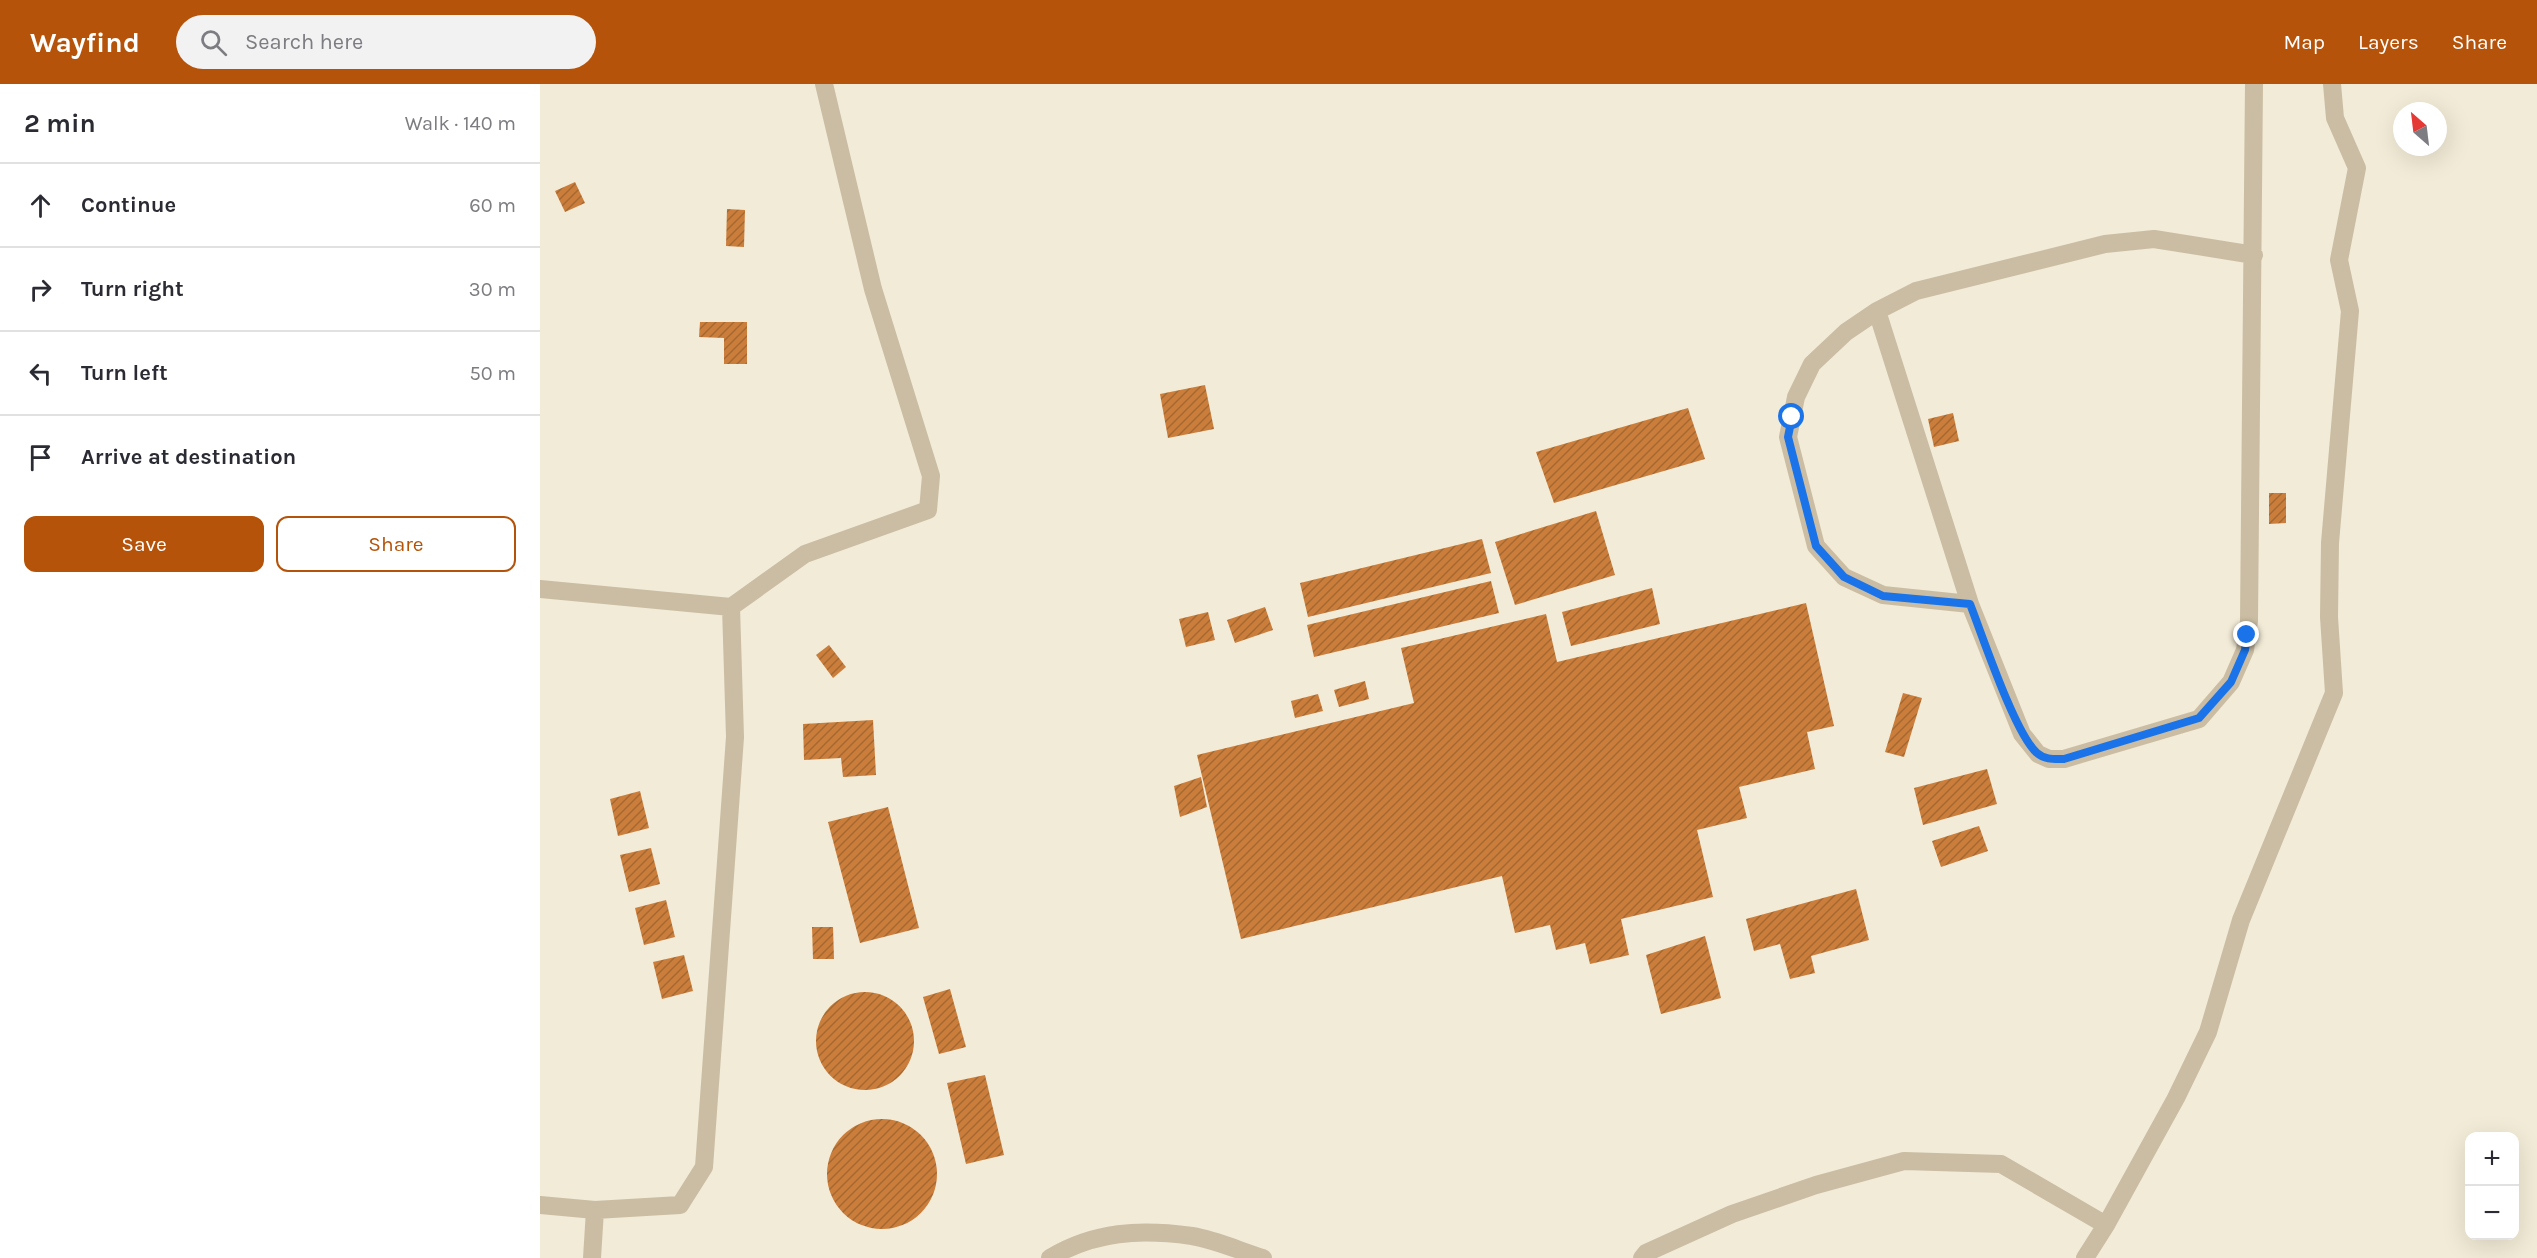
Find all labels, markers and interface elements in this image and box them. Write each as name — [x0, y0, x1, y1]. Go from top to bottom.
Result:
search box — [176, 15, 596, 69]
text: Wayfind — [30, 26, 140, 59]
icon: search — [197, 26, 230, 59]
text: Search here — [245, 29, 363, 55]
text: Map — [2283, 30, 2325, 54]
text: Layers — [2358, 30, 2419, 54]
text: Share — [2452, 30, 2507, 54]
north arrow — [2393, 102, 2447, 156]
text: 2 min — [24, 108, 96, 139]
text: Walk · 140 m — [405, 112, 516, 135]
icon: ahead — [24, 189, 57, 222]
text: Continue — [81, 192, 176, 218]
text: 60 m — [469, 194, 516, 217]
icon: right — [24, 273, 57, 306]
text: Turn right — [81, 276, 184, 302]
text: 30 m — [469, 278, 516, 301]
icon: left — [24, 357, 57, 390]
text: Turn left — [81, 360, 168, 386]
text: 50 m — [469, 362, 516, 385]
route start — [1778, 403, 1804, 429]
icon: arrive — [24, 441, 57, 474]
text: Arrive at destination — [81, 444, 296, 470]
button: Save — [24, 516, 264, 572]
button: Share — [276, 516, 516, 572]
route end — [2233, 621, 2259, 647]
map controls — [2465, 1132, 2519, 1240]
button: + — [2465, 1132, 2519, 1186]
button: − — [2465, 1186, 2519, 1240]

